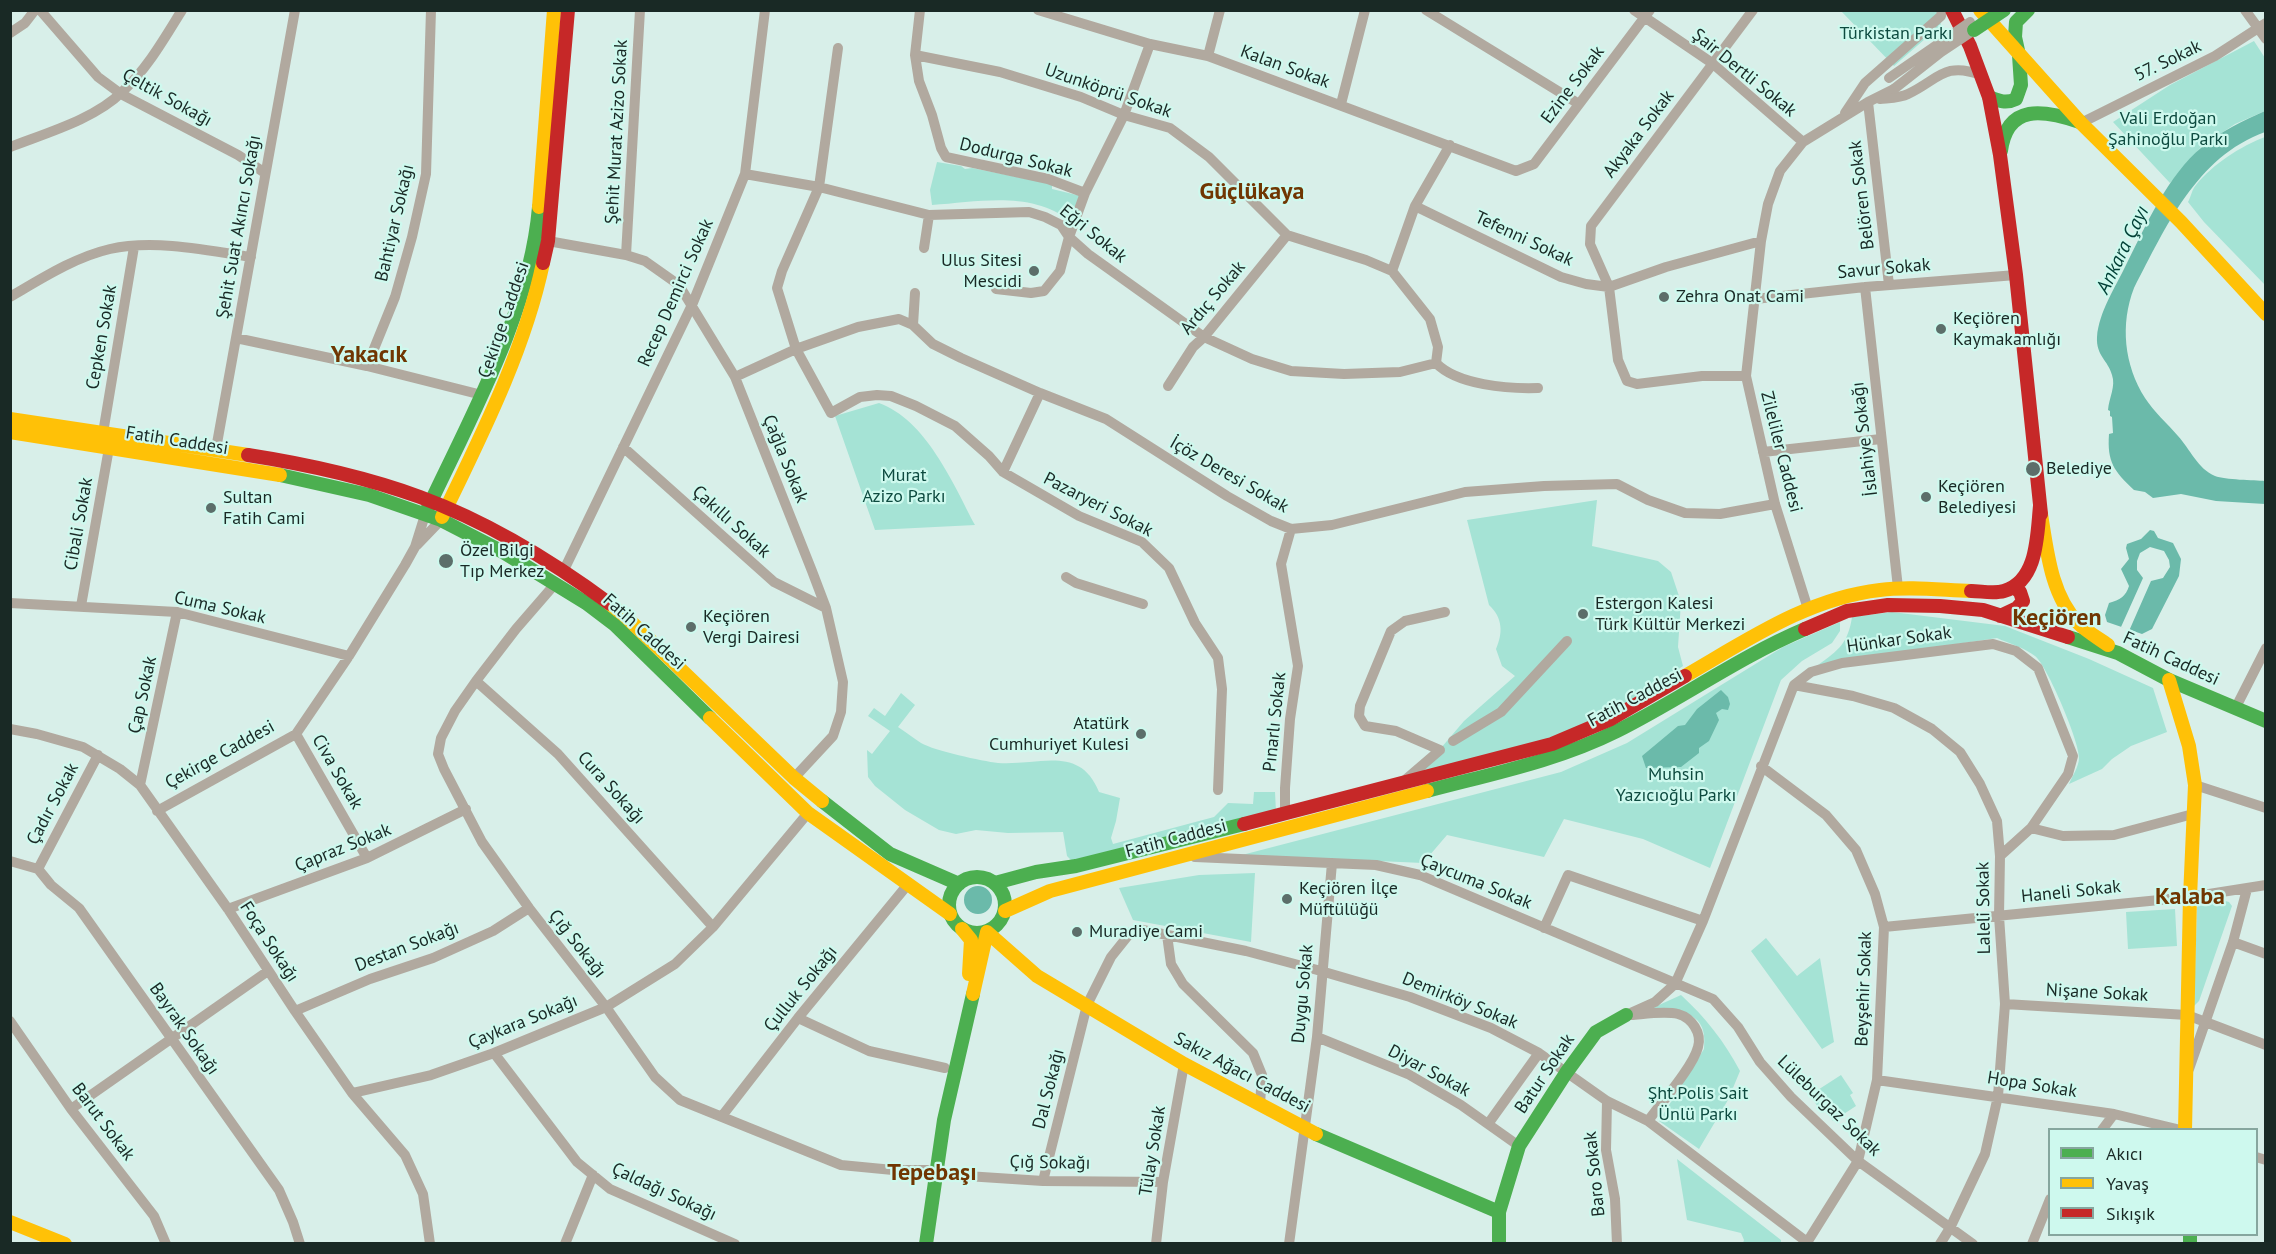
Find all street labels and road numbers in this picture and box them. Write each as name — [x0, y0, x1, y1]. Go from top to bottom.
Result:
street label: Şair Dertli Sokak — [1687, 24, 1801, 122]
street label: 57. Sokak — [2131, 36, 2205, 86]
street label: Şehit Murat Azizo Sokak — [601, 39, 633, 225]
street label: Kalan Sokak — [1237, 41, 1333, 93]
street label: Ezine Sokak — [1537, 42, 1609, 128]
street label: Uzunköprü Sokak — [1042, 59, 1174, 123]
street label: Çeltik Sokağı — [118, 64, 216, 132]
street label: Akyaka Sokak — [1599, 86, 1679, 182]
street label: Şehit Suat Akıncı Sokağı — [212, 133, 266, 321]
street label: Dodurga Sokak — [957, 134, 1075, 182]
street label: Belören Sokak — [1845, 139, 1879, 251]
street label: Bahtiyar Sokağı — [371, 162, 419, 284]
street label: Eğri Sokak — [1055, 200, 1131, 268]
street label: Tefenni Sokak — [1471, 207, 1577, 271]
street label: Recep Demirci Sokak — [634, 216, 718, 370]
street label: Savur Sokak — [1837, 254, 1931, 284]
street label: Ardıç Sokak — [1176, 257, 1250, 339]
street label: Çekirge Caddesi — [474, 259, 534, 381]
street label: Cepken Sokak — [82, 283, 122, 391]
street label: İslahiye Sokağı — [1847, 381, 1883, 497]
street label: Zileliler Caddesi — [1755, 389, 1807, 515]
street label: Çağla Sokak — [758, 412, 812, 506]
street label: Fatih Caddesi — [124, 422, 230, 460]
street label: İçöz Deresi Sokak — [1166, 432, 1292, 518]
street label: Pazaryeri Sokak — [1040, 468, 1156, 542]
street label: Cibali Sokak — [60, 476, 98, 572]
street label: Çakıllı Sokak — [687, 481, 775, 563]
street label: Cuma Sokak — [172, 587, 268, 629]
street label: Fatih Caddesi — [598, 589, 690, 675]
street label: Hünkar Sokak — [1845, 622, 1953, 658]
street label: Fatih Caddesi — [2119, 627, 2223, 691]
street label: Çap Sokak — [124, 654, 162, 736]
street label: Fatih Caddesi — [1584, 664, 1686, 732]
street label: Pınarlı Sokak — [1259, 671, 1291, 773]
street label: Çekirge Caddesi — [162, 716, 278, 794]
street label: Civa Sokak — [307, 731, 367, 813]
street label: Cura Sokağı — [573, 747, 649, 829]
street label: Çadır Sokak — [22, 759, 84, 849]
street label: Fatih Caddesi — [1123, 815, 1229, 863]
street label: Çapraz Sokak — [292, 819, 394, 877]
street label: Çaycuma Sokak — [1417, 850, 1535, 914]
street label: Laleli Sokak — [1972, 862, 1996, 954]
street label: Haneli Sokak — [2020, 876, 2122, 908]
street label: Foça Sokağı — [235, 898, 303, 986]
street label: Çığ Sokağı — [544, 906, 610, 982]
street label: Destan Sokağı — [352, 917, 462, 977]
street label: Beyşehir Sokak — [1851, 931, 1877, 1047]
street label: Çulluk Sokağı — [760, 942, 842, 1036]
street label: Duygu Sokak — [1288, 944, 1318, 1044]
street label: Demirköy Sokak — [1399, 968, 1521, 1034]
street label: Bayrak Sokağı — [144, 979, 224, 1079]
street label: Nişane Sokak — [2045, 980, 2149, 1006]
street label: Çaykara Sokağı — [465, 990, 581, 1054]
street label: Sakız Ağacı Caddesi — [1170, 1028, 1314, 1118]
street label: Batur Sokak — [1510, 1030, 1580, 1118]
street label: Diyar Sokak — [1384, 1040, 1474, 1102]
street label: Dal Sokağı — [1029, 1047, 1069, 1131]
street label: Lüleburgaz Sokak — [1773, 1051, 1885, 1161]
street label: Hopa Sokak — [1986, 1067, 2078, 1103]
street label: Barut Sokak — [67, 1079, 139, 1165]
street label: Tülay Sokak — [1135, 1104, 1171, 1198]
street label: Baro Sokak — [1580, 1130, 1610, 1218]
street label: Çığ Sokağı — [1009, 1151, 1091, 1175]
street label: Çaldağı Sokağı — [608, 1158, 720, 1226]

